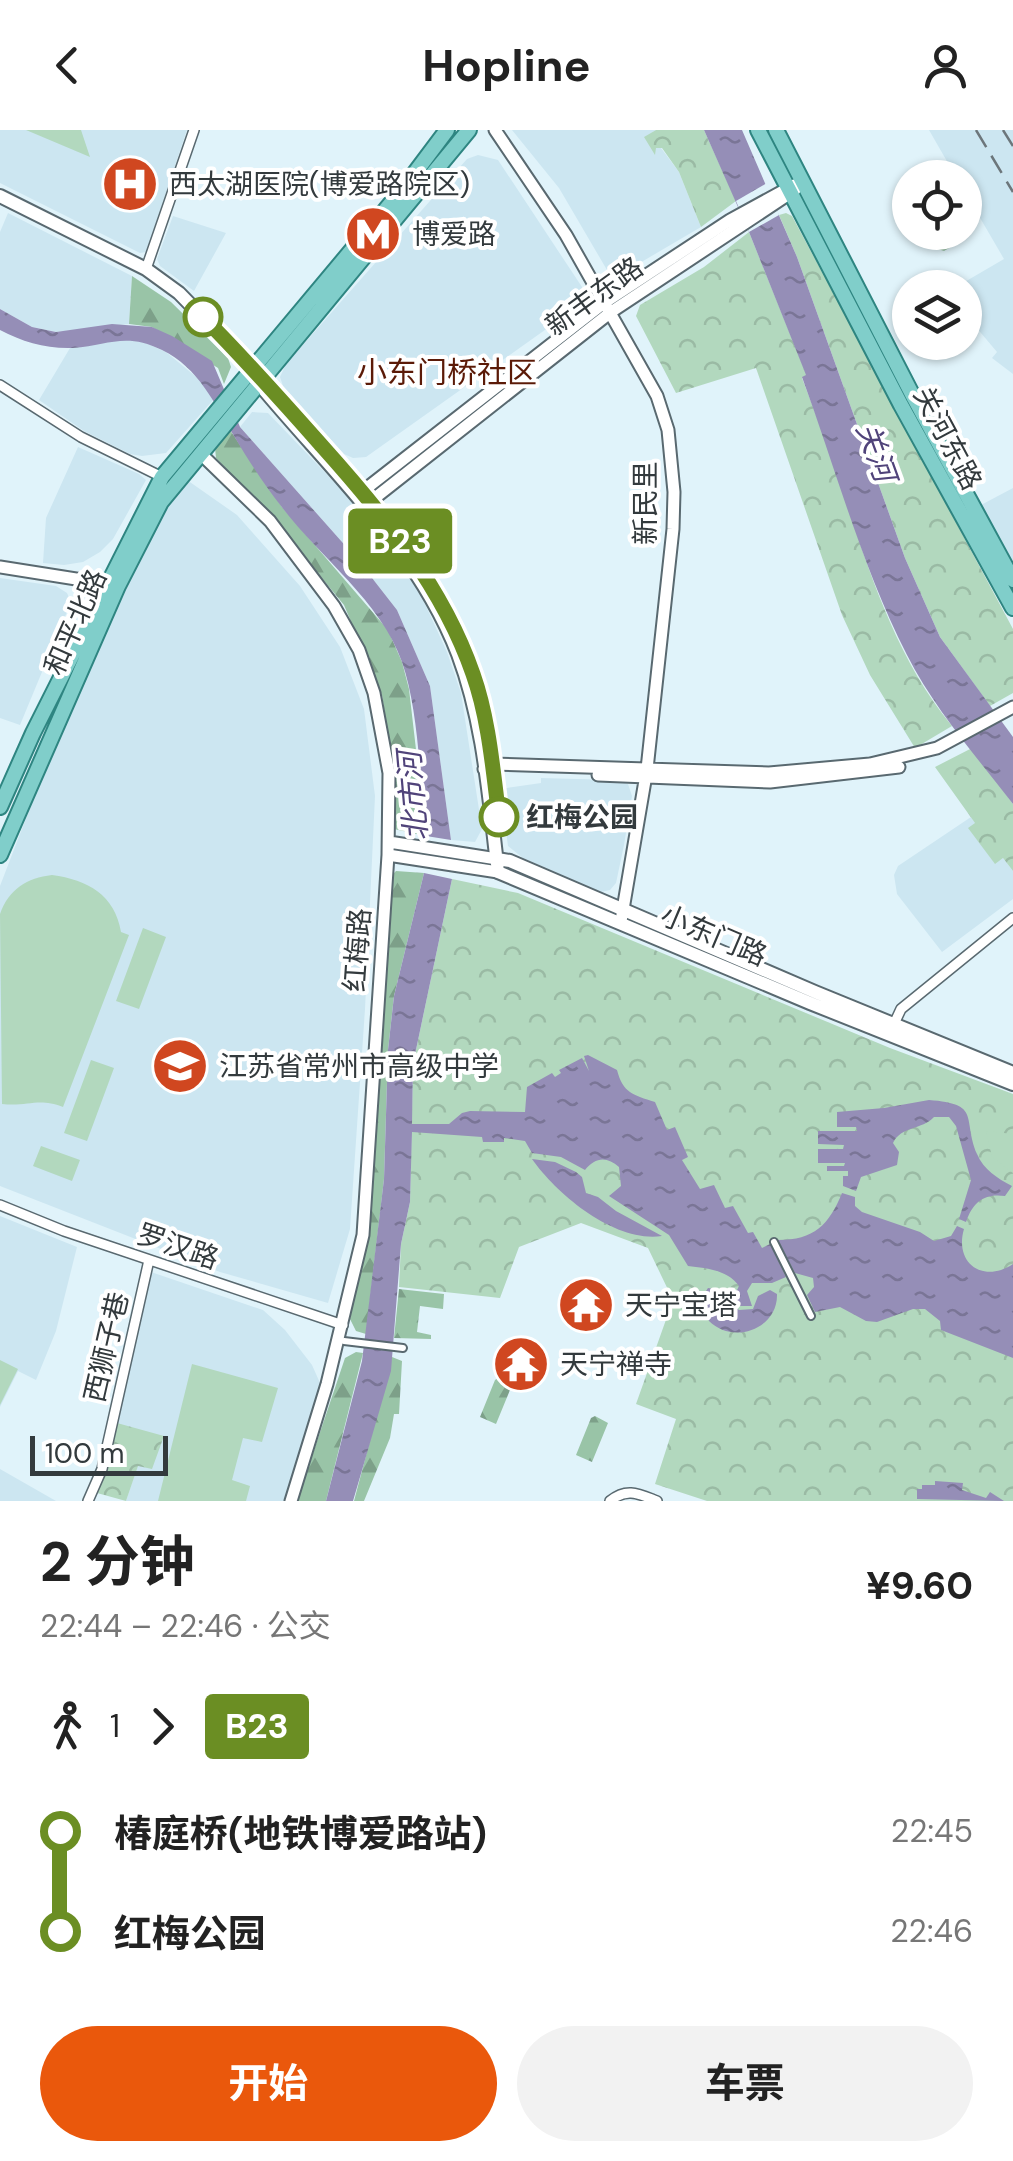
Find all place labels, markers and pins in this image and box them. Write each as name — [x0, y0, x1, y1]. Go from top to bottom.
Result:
hospital icon: 西太湖医院(博爱路院区) — [100, 154, 160, 214]
place label: 西太湖医院(博爱路院区) — [169, 166, 470, 203]
metro station icon: 博爱路 — [343, 204, 403, 264]
place label: 博爱路 — [412, 216, 496, 253]
unlabelled marker — [184, 298, 222, 336]
marker: 红梅公园 — [480, 798, 518, 836]
place label: 红梅公园 — [526, 799, 638, 836]
school or university icon: 江苏省常州市高级中学 — [150, 1036, 210, 1096]
place label: 江苏省常州市高级中学 — [219, 1048, 499, 1085]
temple icon: 天宁宝塔 — [556, 1275, 616, 1335]
place label: 天宁宝塔 — [625, 1287, 737, 1324]
temple icon: 天宁禅寺 — [491, 1334, 551, 1394]
place label: 天宁禅寺 — [560, 1346, 672, 1383]

